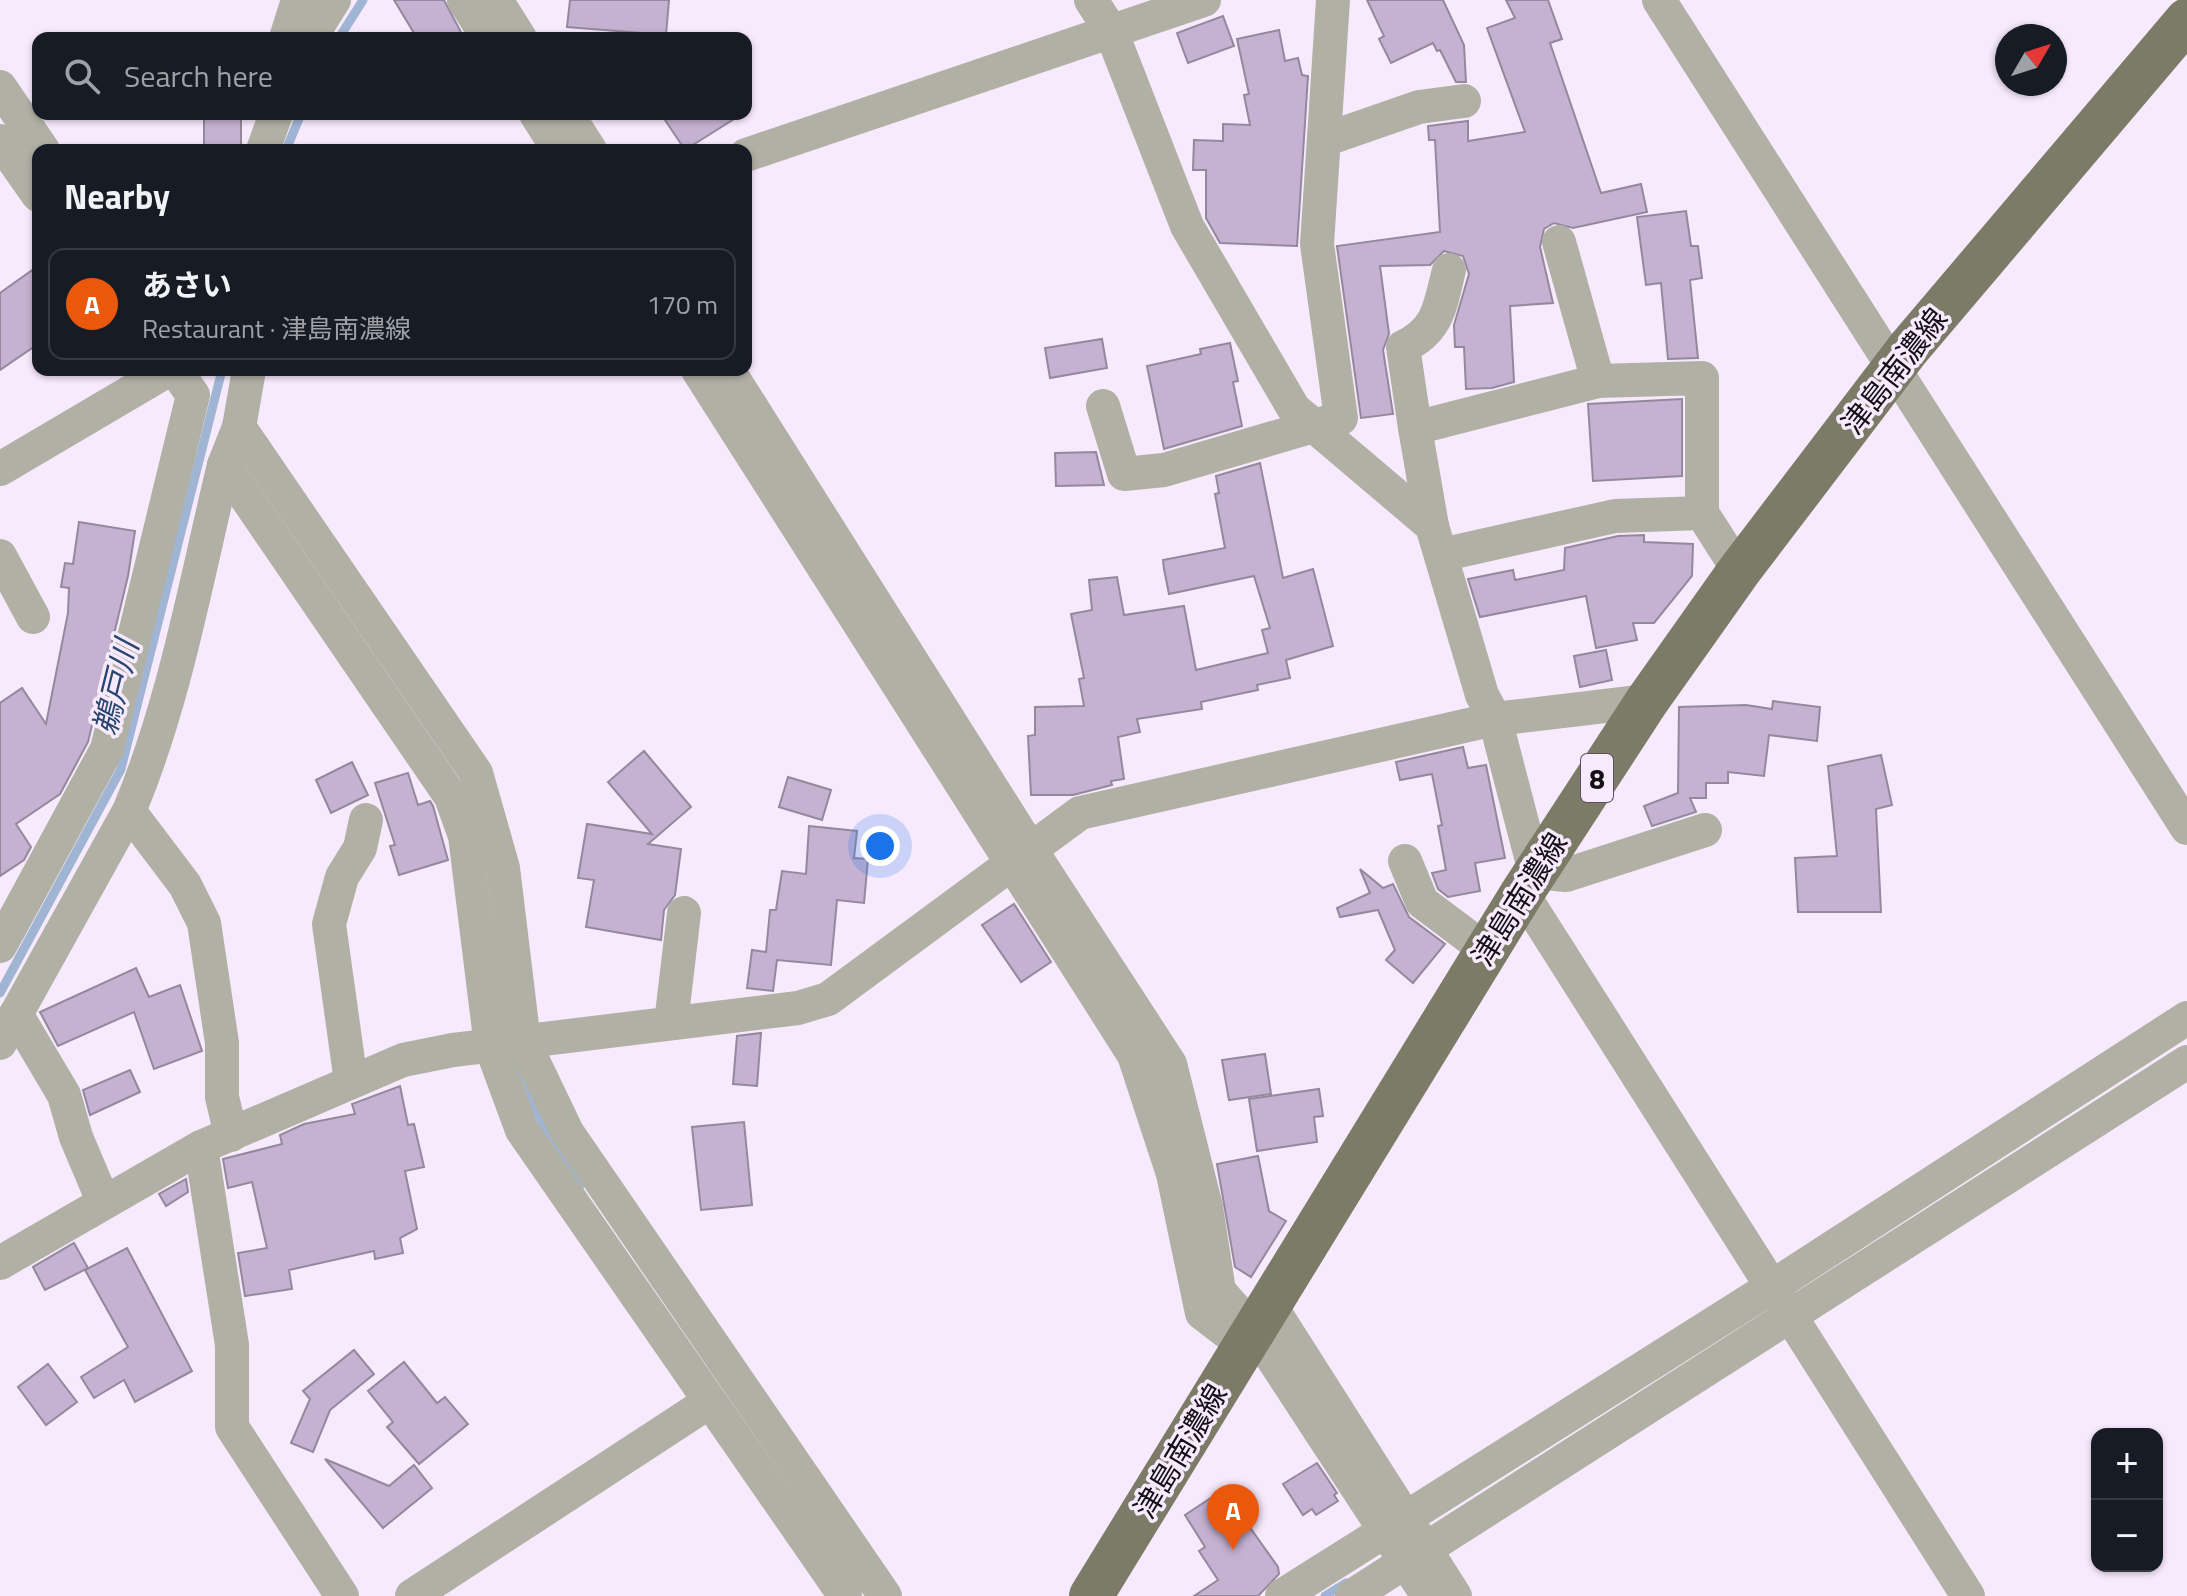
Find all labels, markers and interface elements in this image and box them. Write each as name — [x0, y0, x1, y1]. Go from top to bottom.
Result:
north arrow — [1995, 24, 2067, 96]
search box — [32, 32, 752, 120]
text: Search here — [124, 53, 273, 99]
icon: search — [60, 54, 104, 98]
text: Nearby — [64, 170, 170, 222]
text: あさい — [142, 262, 232, 308]
text: A — [84, 285, 100, 324]
text: 170 m — [647, 285, 718, 324]
street label: 津島南濃線 — [1830, 298, 1958, 444]
text: Restaurant · 津島南濃線 — [142, 309, 411, 348]
water label: 鵜戸川 — [80, 632, 151, 739]
road number: 8 — [1581, 754, 1613, 802]
street label: 津島南濃線 — [1460, 823, 1578, 975]
your location — [860, 826, 900, 866]
street label: 津島南濃線 — [1122, 1375, 1238, 1527]
map controls — [2091, 1428, 2163, 1572]
button: + — [2091, 1428, 2163, 1500]
pin: A — [1207, 1484, 1259, 1550]
button: − — [2091, 1500, 2163, 1572]

